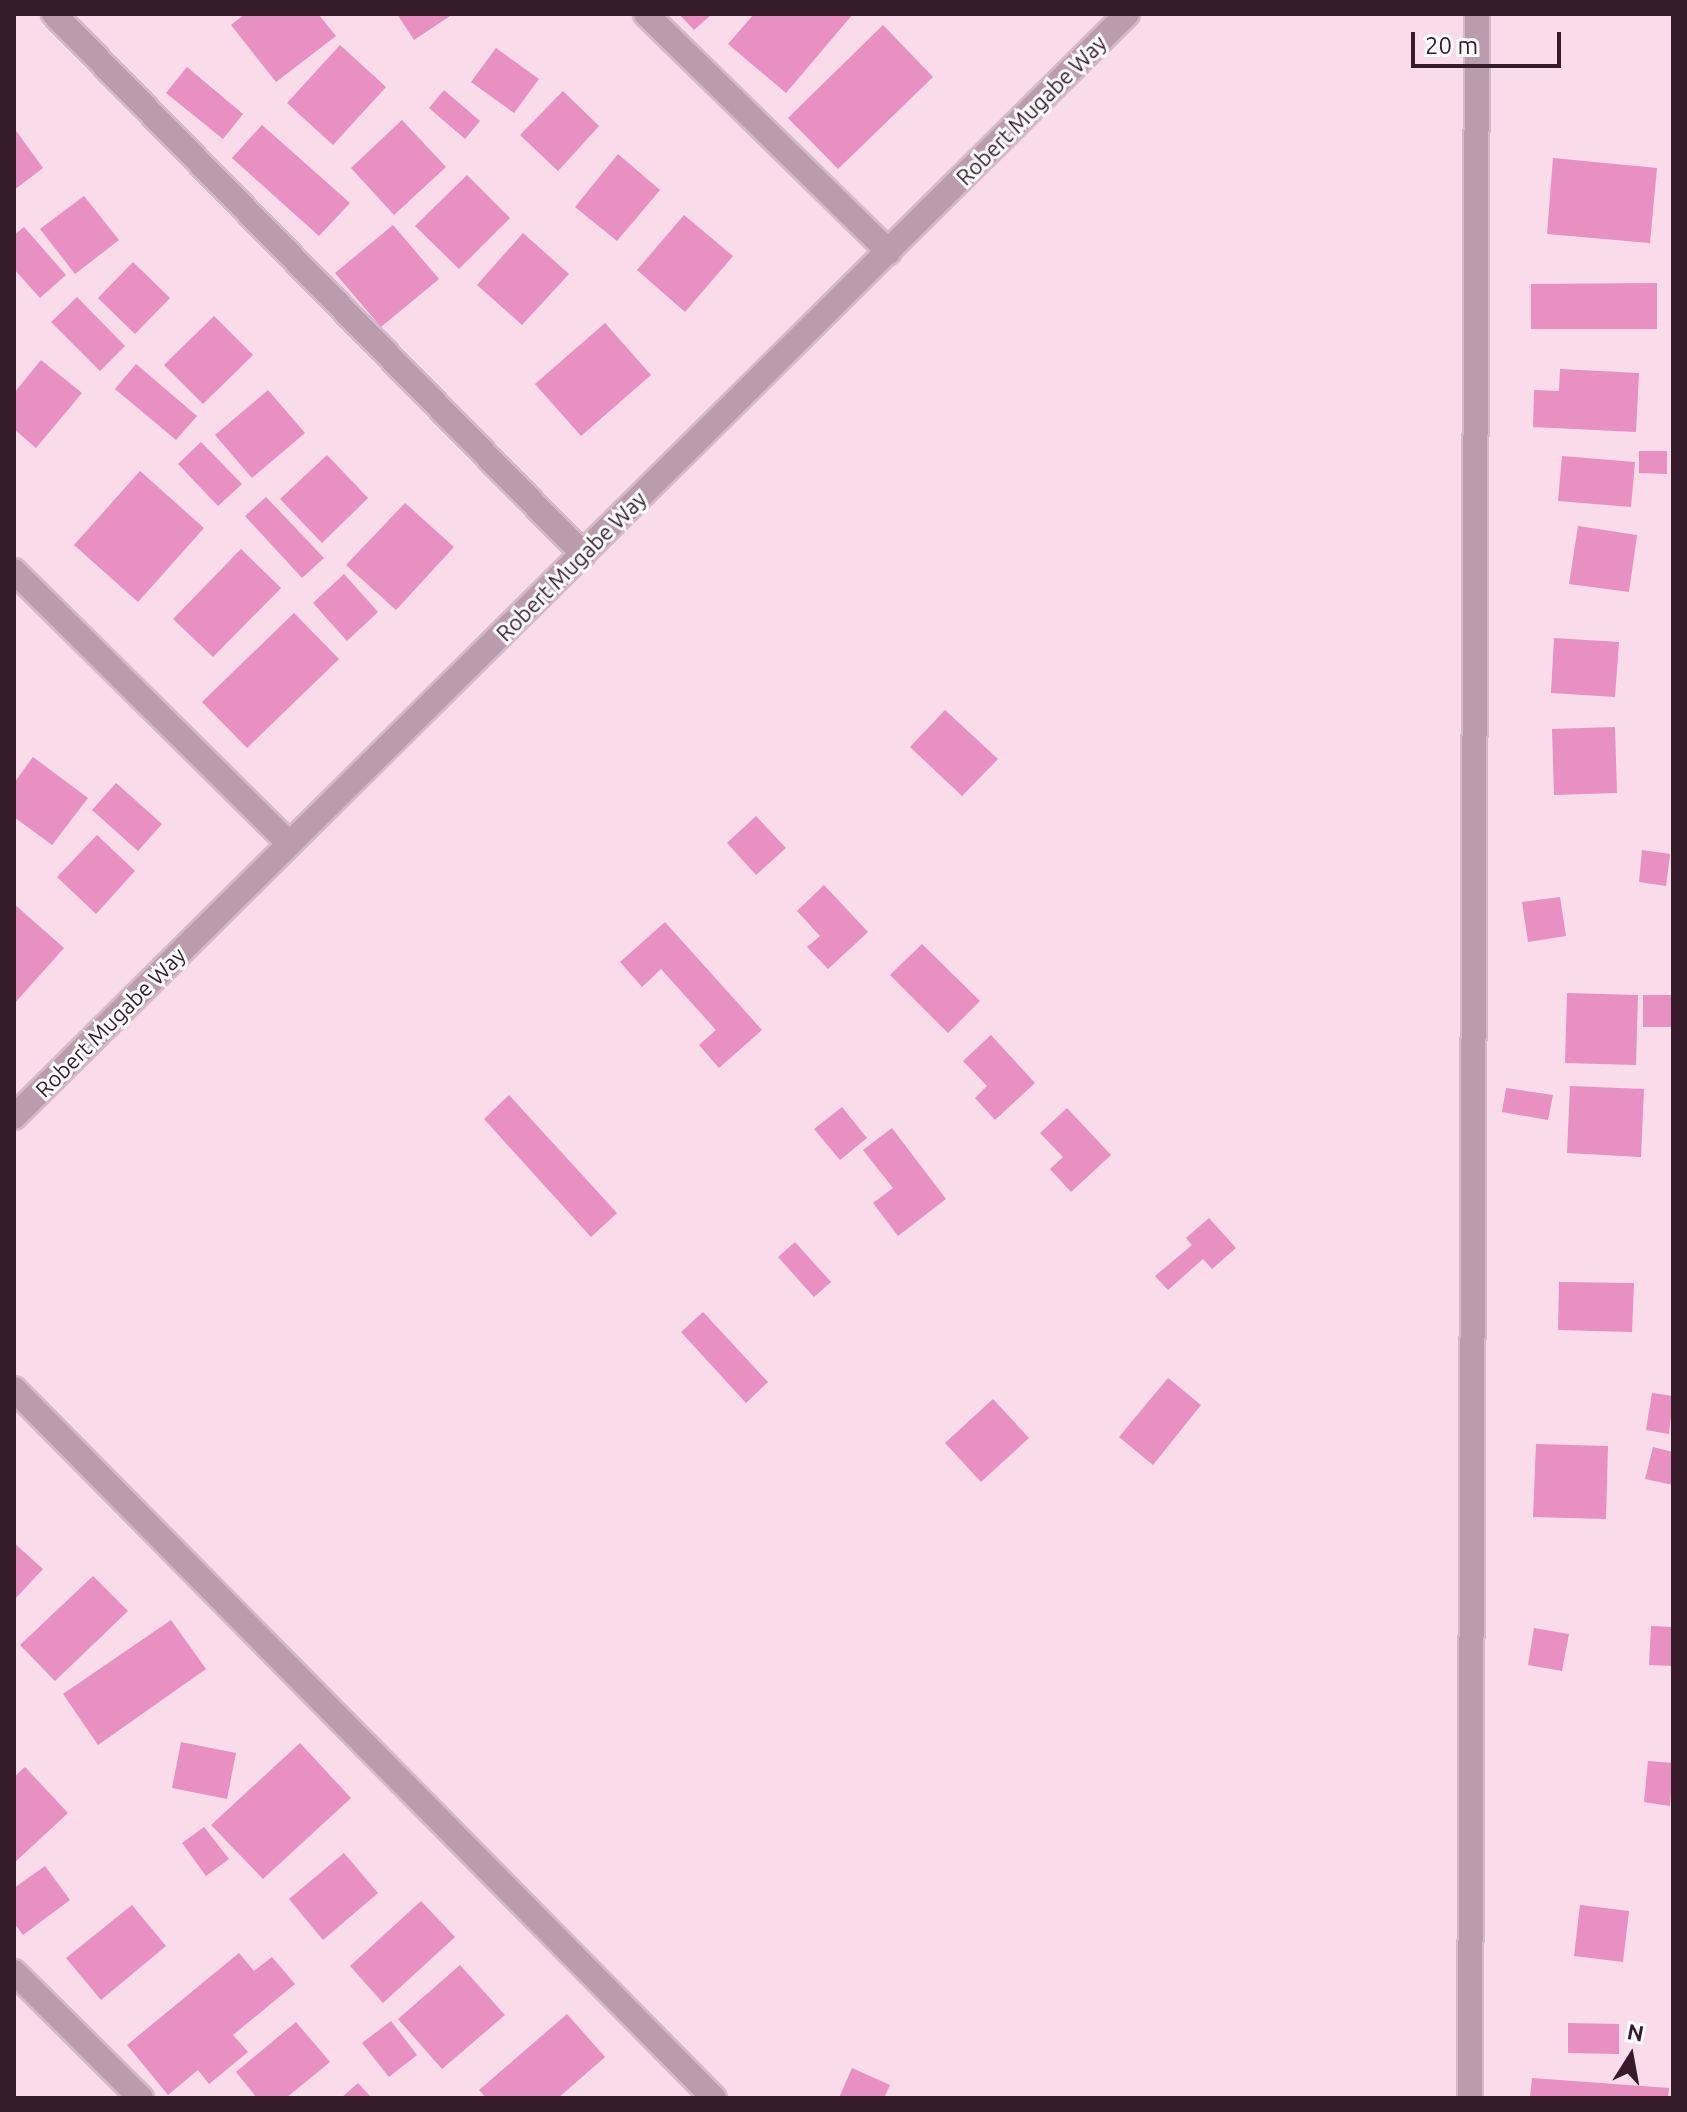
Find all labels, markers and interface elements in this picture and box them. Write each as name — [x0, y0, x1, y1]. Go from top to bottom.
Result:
scale bar — [1415, 16, 1565, 66]
street label: Robert Mugabe Way — [951, 30, 1111, 190]
text: 20 m — [1425, 32, 1478, 59]
street label: Robert Mugabe Way — [491, 486, 651, 646]
street label: Robert Mugabe Way — [30, 942, 190, 1102]
north arrow — [1591, 2016, 1671, 2096]
text: N — [1625, 2018, 1646, 2046]

